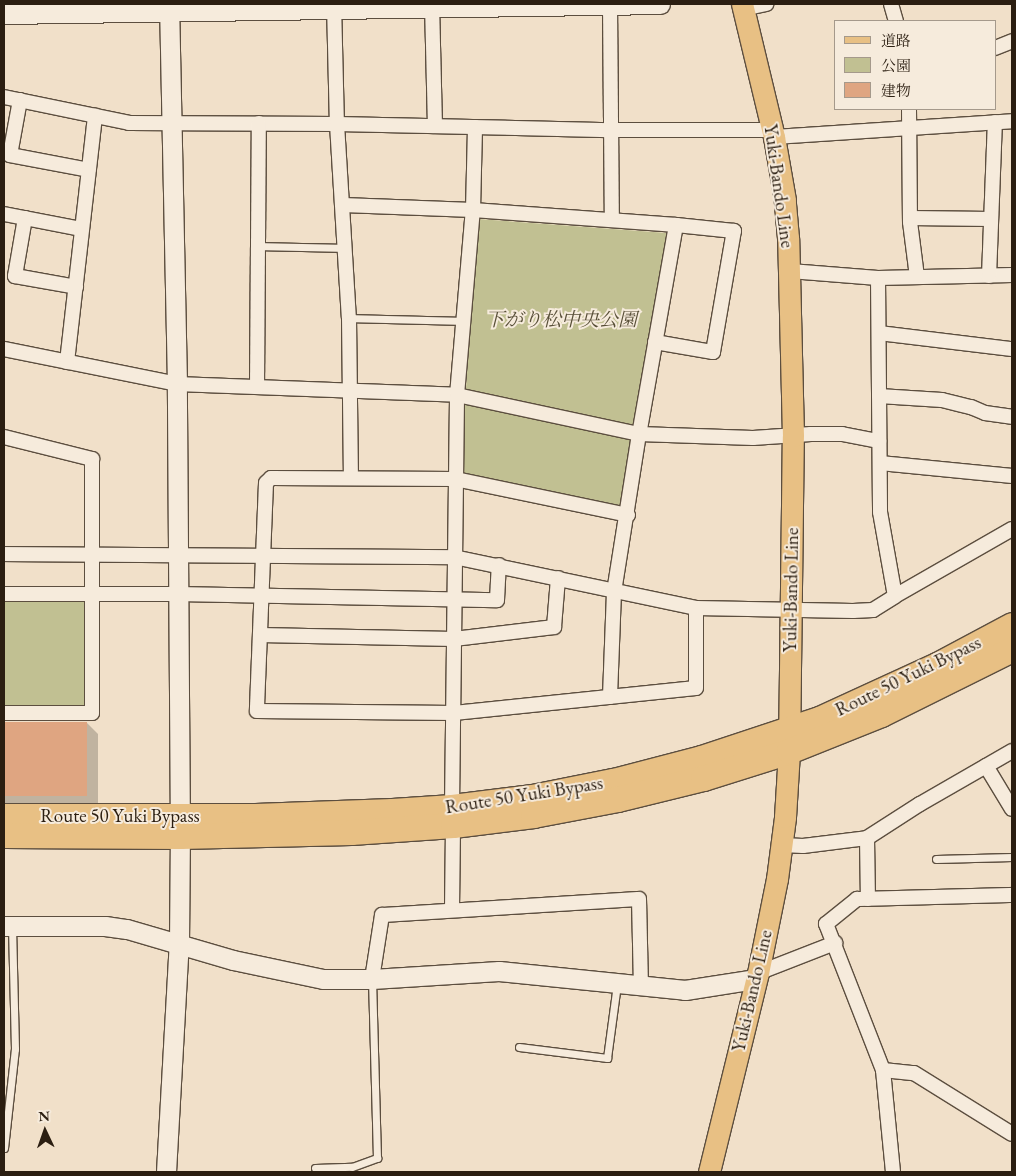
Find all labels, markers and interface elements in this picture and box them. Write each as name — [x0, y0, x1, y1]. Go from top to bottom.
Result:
legend — [834, 20, 996, 110]
text: 道路 — [881, 31, 911, 50]
text: 公園 — [881, 56, 911, 75]
text: 建物 — [881, 81, 911, 100]
street label: Yuki-Bando Line — [759, 123, 799, 249]
park label: 下がり松中央公園 — [485, 309, 637, 331]
street label: Yuki-Bando Line — [779, 528, 803, 652]
street label: Route 50 Yuki Bypass — [831, 631, 985, 721]
street label: Route 50 Yuki Bypass — [444, 771, 604, 819]
street label: Route 50 Yuki Bypass — [40, 805, 200, 827]
street label: Yuki-Bando Line — [727, 928, 777, 1054]
north arrow — [20, 1106, 70, 1156]
text: N — [38, 1107, 50, 1125]

